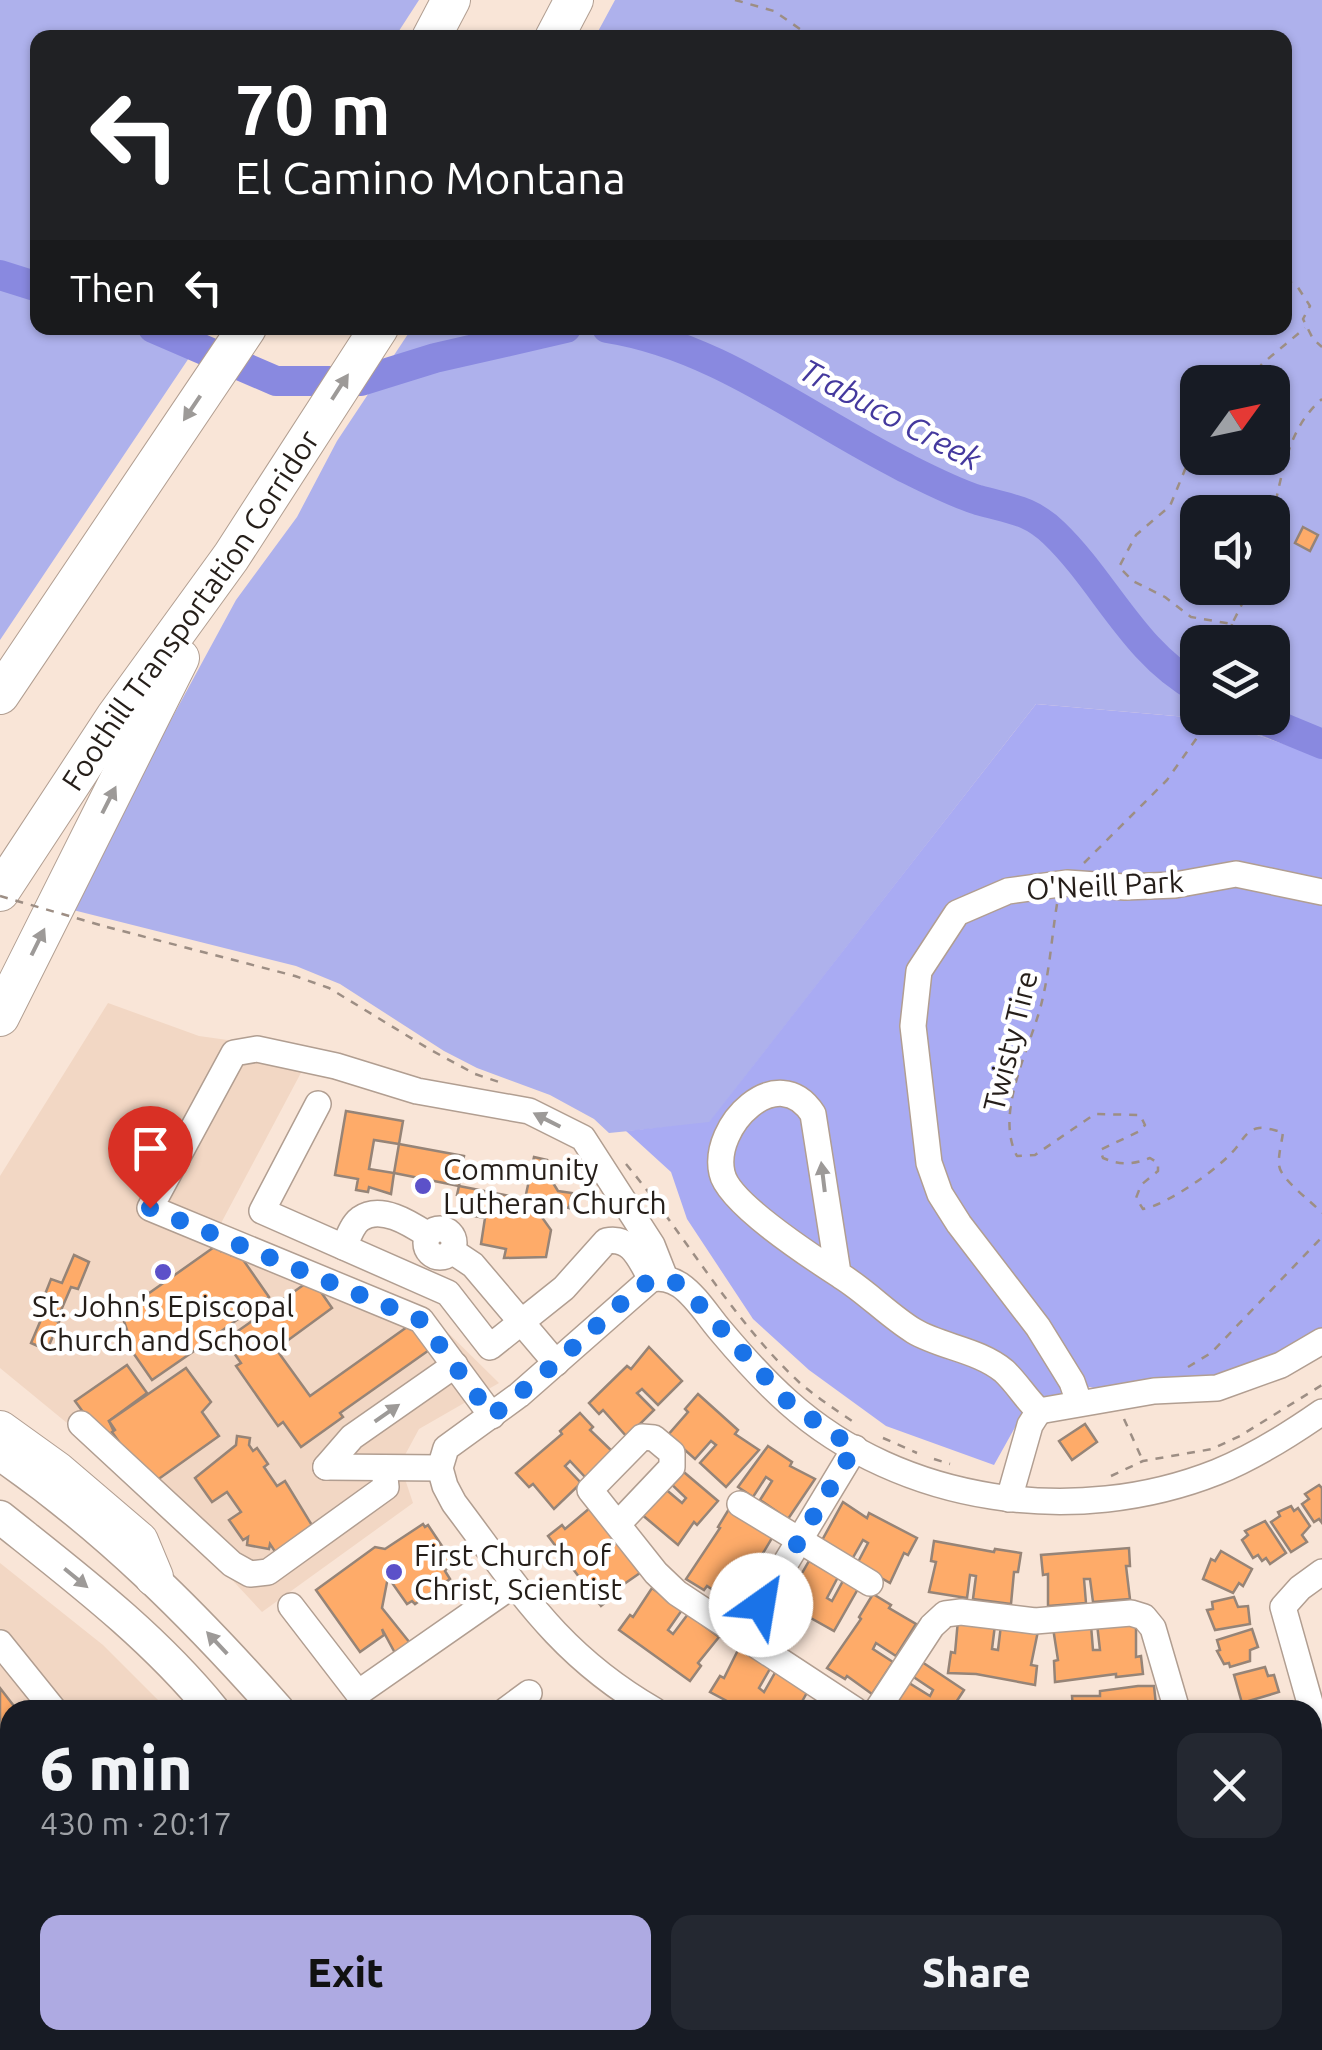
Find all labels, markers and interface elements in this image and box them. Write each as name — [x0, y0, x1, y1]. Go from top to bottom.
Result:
icon: left — [70, 70, 200, 200]
text: 70 m — [235, 70, 391, 148]
text: El Camino Montana — [235, 152, 626, 203]
icon: left — [176, 260, 231, 315]
text: Then — [70, 267, 156, 309]
water label: Trabuco Creek — [794, 351, 988, 477]
north arrow — [1180, 365, 1290, 475]
map controls — [1180, 365, 1290, 735]
one-way arrow — [331, 373, 349, 400]
one-way arrow — [184, 395, 202, 422]
street label: Foothill Transportation Corridor — [55, 423, 326, 797]
button: sound — [1180, 495, 1290, 605]
button: layers — [1180, 625, 1290, 735]
one-way arrow — [100, 785, 117, 814]
street label: O'Neill Park — [1025, 864, 1185, 906]
one-way arrow — [30, 927, 47, 956]
street label: Twisty Tire — [976, 967, 1044, 1115]
pin — [108, 1106, 193, 1209]
one-way arrow — [533, 1112, 562, 1129]
icon: arrive — [123, 1121, 178, 1176]
place label: Community Lutheran Church — [443, 1152, 667, 1220]
one-way arrow — [815, 1161, 831, 1193]
marker: Community Lutheran Church — [412, 1175, 434, 1197]
marker: St. John's Episcopal Church and School — [152, 1261, 174, 1283]
place label: St. John's Episcopal Church and School — [32, 1289, 294, 1357]
one-way arrow — [374, 1404, 400, 1423]
place label: First Church of Christ, Scientist — [414, 1538, 622, 1606]
position arrow — [709, 1553, 813, 1657]
marker: First Church of Christ, Scientist — [383, 1561, 405, 1583]
one-way arrow — [64, 1567, 89, 1588]
one-way arrow — [206, 1631, 229, 1655]
button: close — [1177, 1733, 1282, 1838]
text: 6 min — [40, 1734, 193, 1801]
text: 430 m · 20:17 — [40, 1805, 232, 1841]
button: Exit — [40, 1915, 651, 2030]
button: Share — [671, 1915, 1282, 2030]

